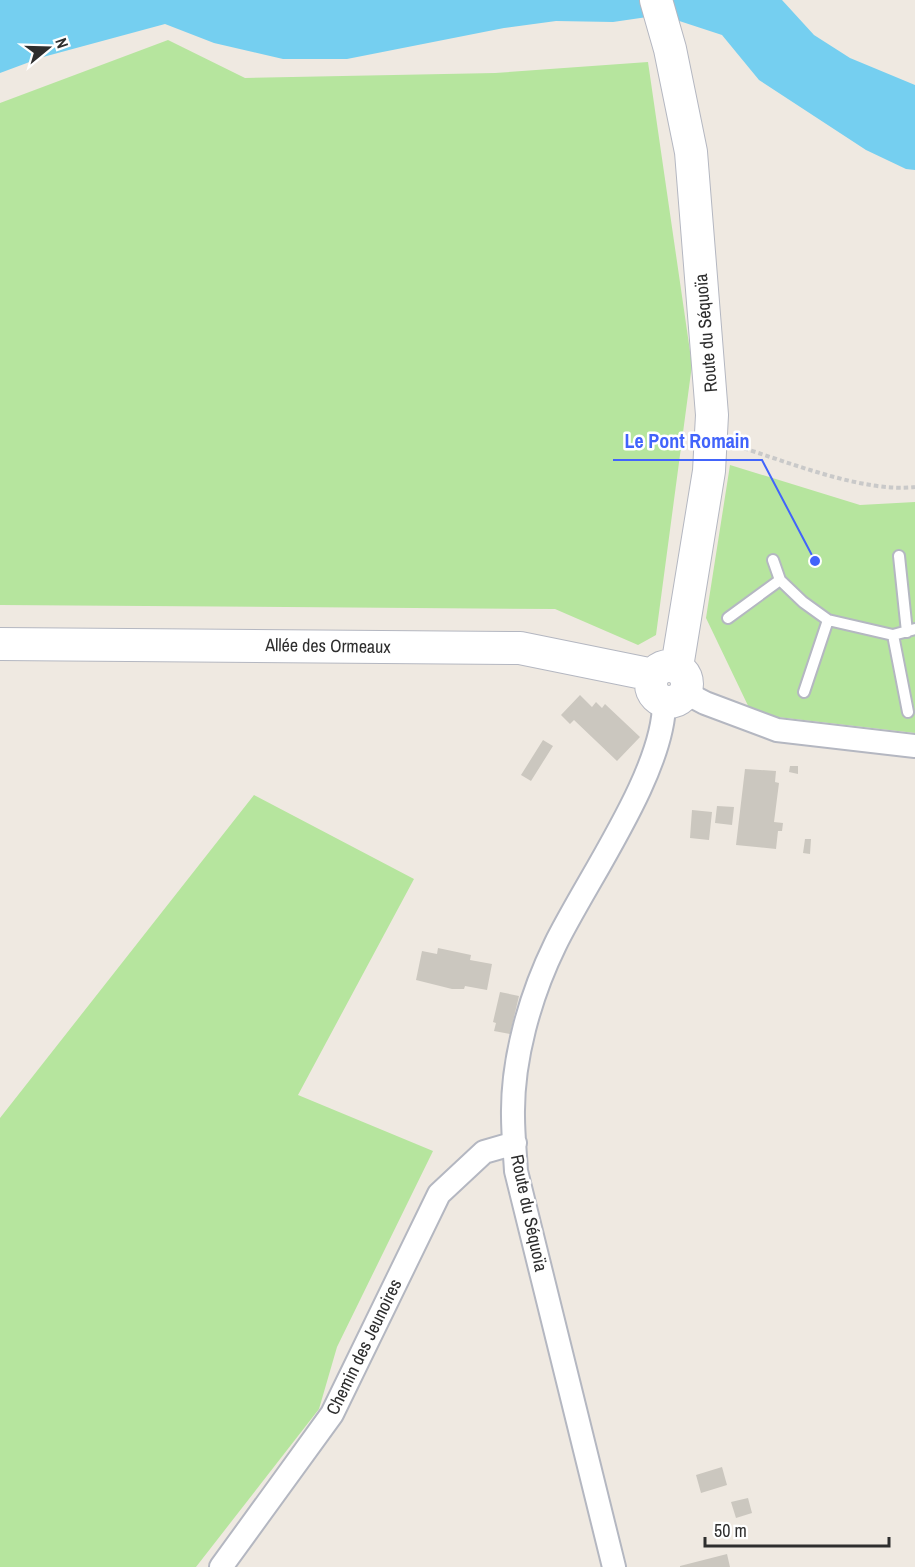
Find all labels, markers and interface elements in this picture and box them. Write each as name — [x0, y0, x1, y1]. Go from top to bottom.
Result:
north arrow — [18, 18, 78, 78]
text: N — [50, 35, 74, 51]
street label: Route du Séquoïa — [688, 273, 723, 393]
callout: Le Pont Romain — [613, 422, 762, 460]
text: Le Pont Romain — [625, 427, 749, 454]
street label: Allée des Ormeaux — [264, 632, 392, 659]
street label: Route du Séquoïa — [505, 1152, 554, 1274]
street label: Chemin des Jeunoires — [320, 1275, 407, 1419]
scale bar — [705, 1510, 890, 1548]
text: 50 m — [714, 1518, 747, 1543]

